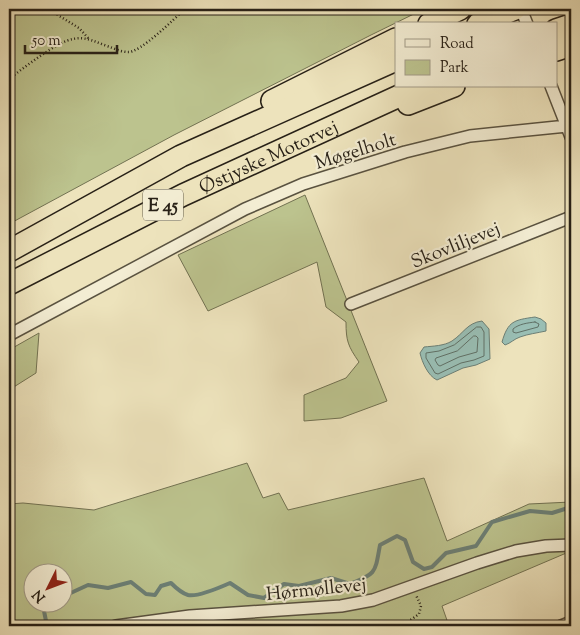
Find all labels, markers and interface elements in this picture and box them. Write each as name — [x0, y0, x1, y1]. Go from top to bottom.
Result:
scale bar — [25, 22, 118, 54]
legend — [395, 22, 558, 88]
text: 50 m — [31, 31, 61, 52]
text: Road — [440, 34, 474, 55]
text: Park — [440, 58, 469, 79]
street label: Østjyske Motorvej — [195, 115, 343, 202]
street label: Møgelholt — [312, 127, 400, 178]
road number: E 45 — [143, 190, 183, 220]
street label: Skovliljevej — [407, 216, 505, 276]
north arrow — [22, 562, 72, 612]
street label: Hørmøllevej — [265, 572, 368, 609]
text: N — [29, 585, 51, 606]

